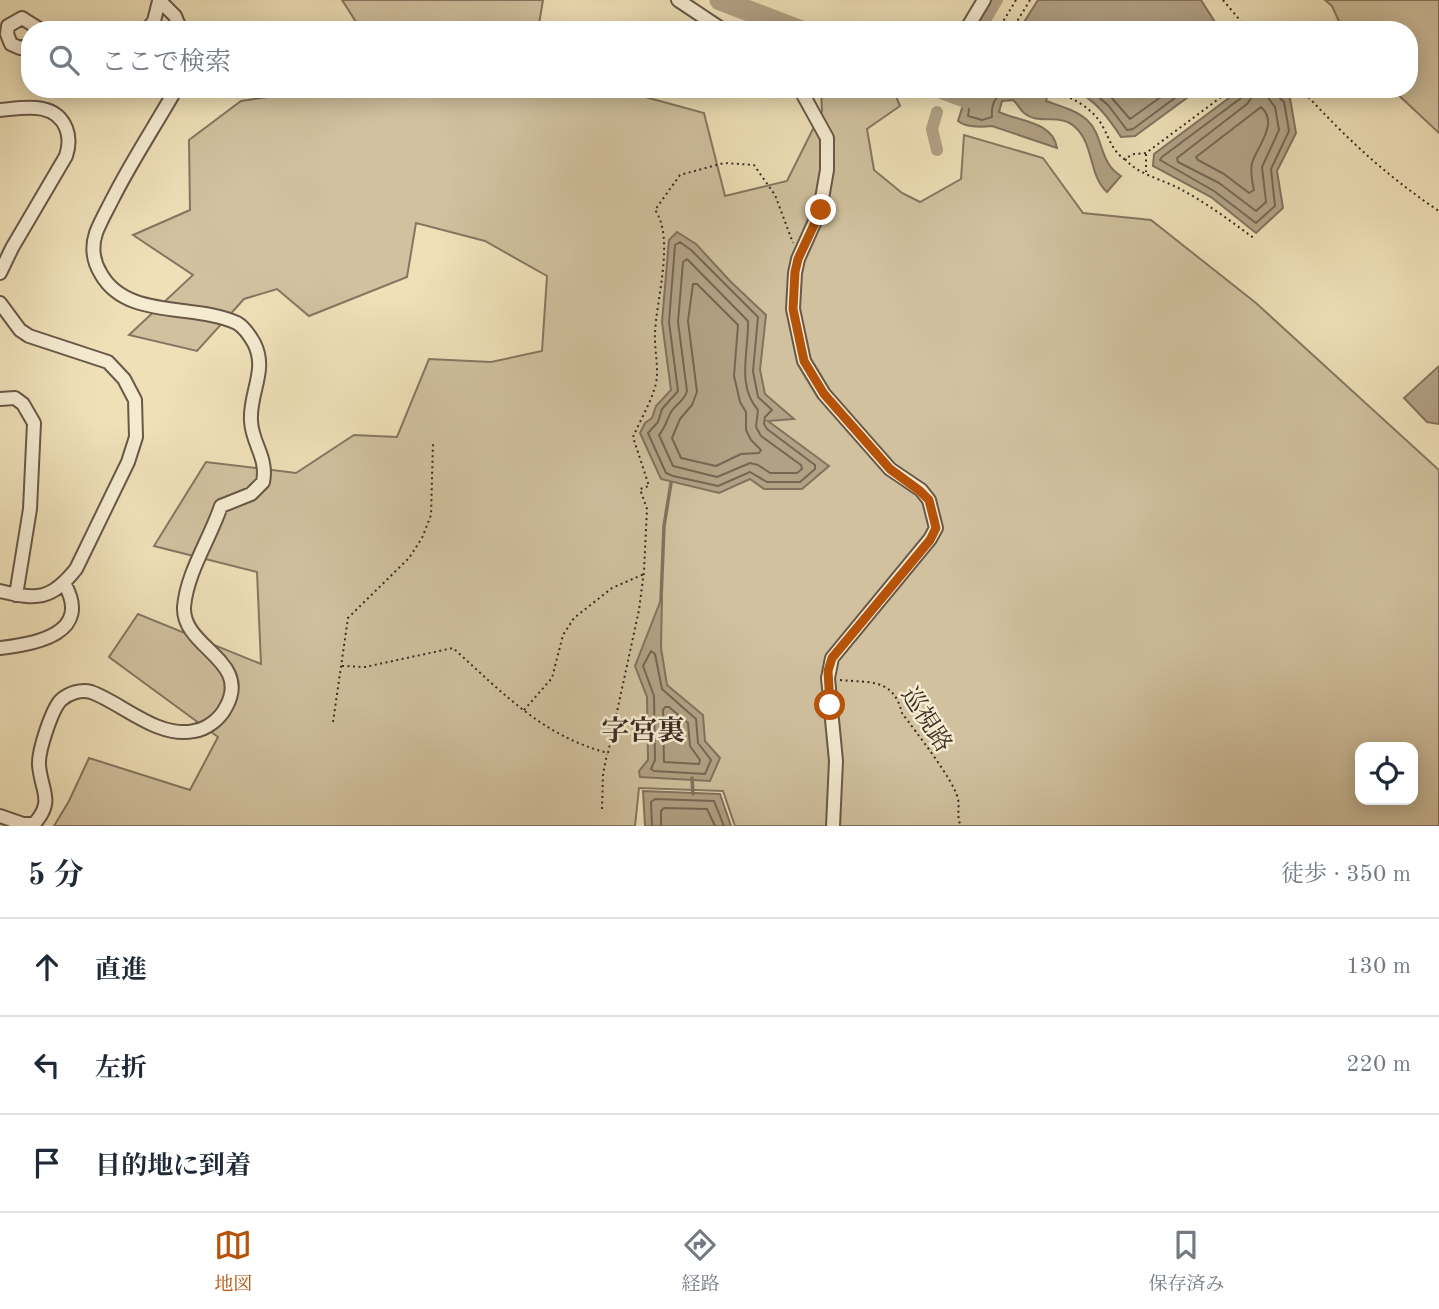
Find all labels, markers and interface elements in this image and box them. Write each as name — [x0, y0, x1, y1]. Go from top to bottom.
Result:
search box — [21, 21, 1418, 98]
icon: search — [45, 41, 83, 79]
text: ここで検索 — [101, 50, 231, 76]
route end — [805, 194, 836, 225]
street label: 巡視路 — [896, 682, 958, 757]
route start — [814, 689, 845, 720]
district label: 字宮裏 — [601, 716, 685, 747]
map controls — [1355, 742, 1418, 805]
button: locate — [1355, 742, 1418, 805]
text: 5 分 — [28, 861, 84, 891]
text: 徒歩 · 350 m — [1281, 863, 1411, 886]
icon: ahead — [28, 948, 66, 986]
text: 130 m — [1346, 955, 1411, 978]
text: 直進 — [95, 958, 147, 984]
icon: left — [28, 1046, 66, 1084]
text: 220 m — [1346, 1053, 1411, 1076]
text: 左折 — [95, 1056, 147, 1082]
icon: arrive — [28, 1144, 66, 1182]
text: 目的地に到着 — [95, 1154, 251, 1180]
tab: 地図 — [214, 1226, 253, 1297]
tab: 経路 — [681, 1226, 720, 1297]
tab: 保存済み — [1148, 1226, 1225, 1297]

